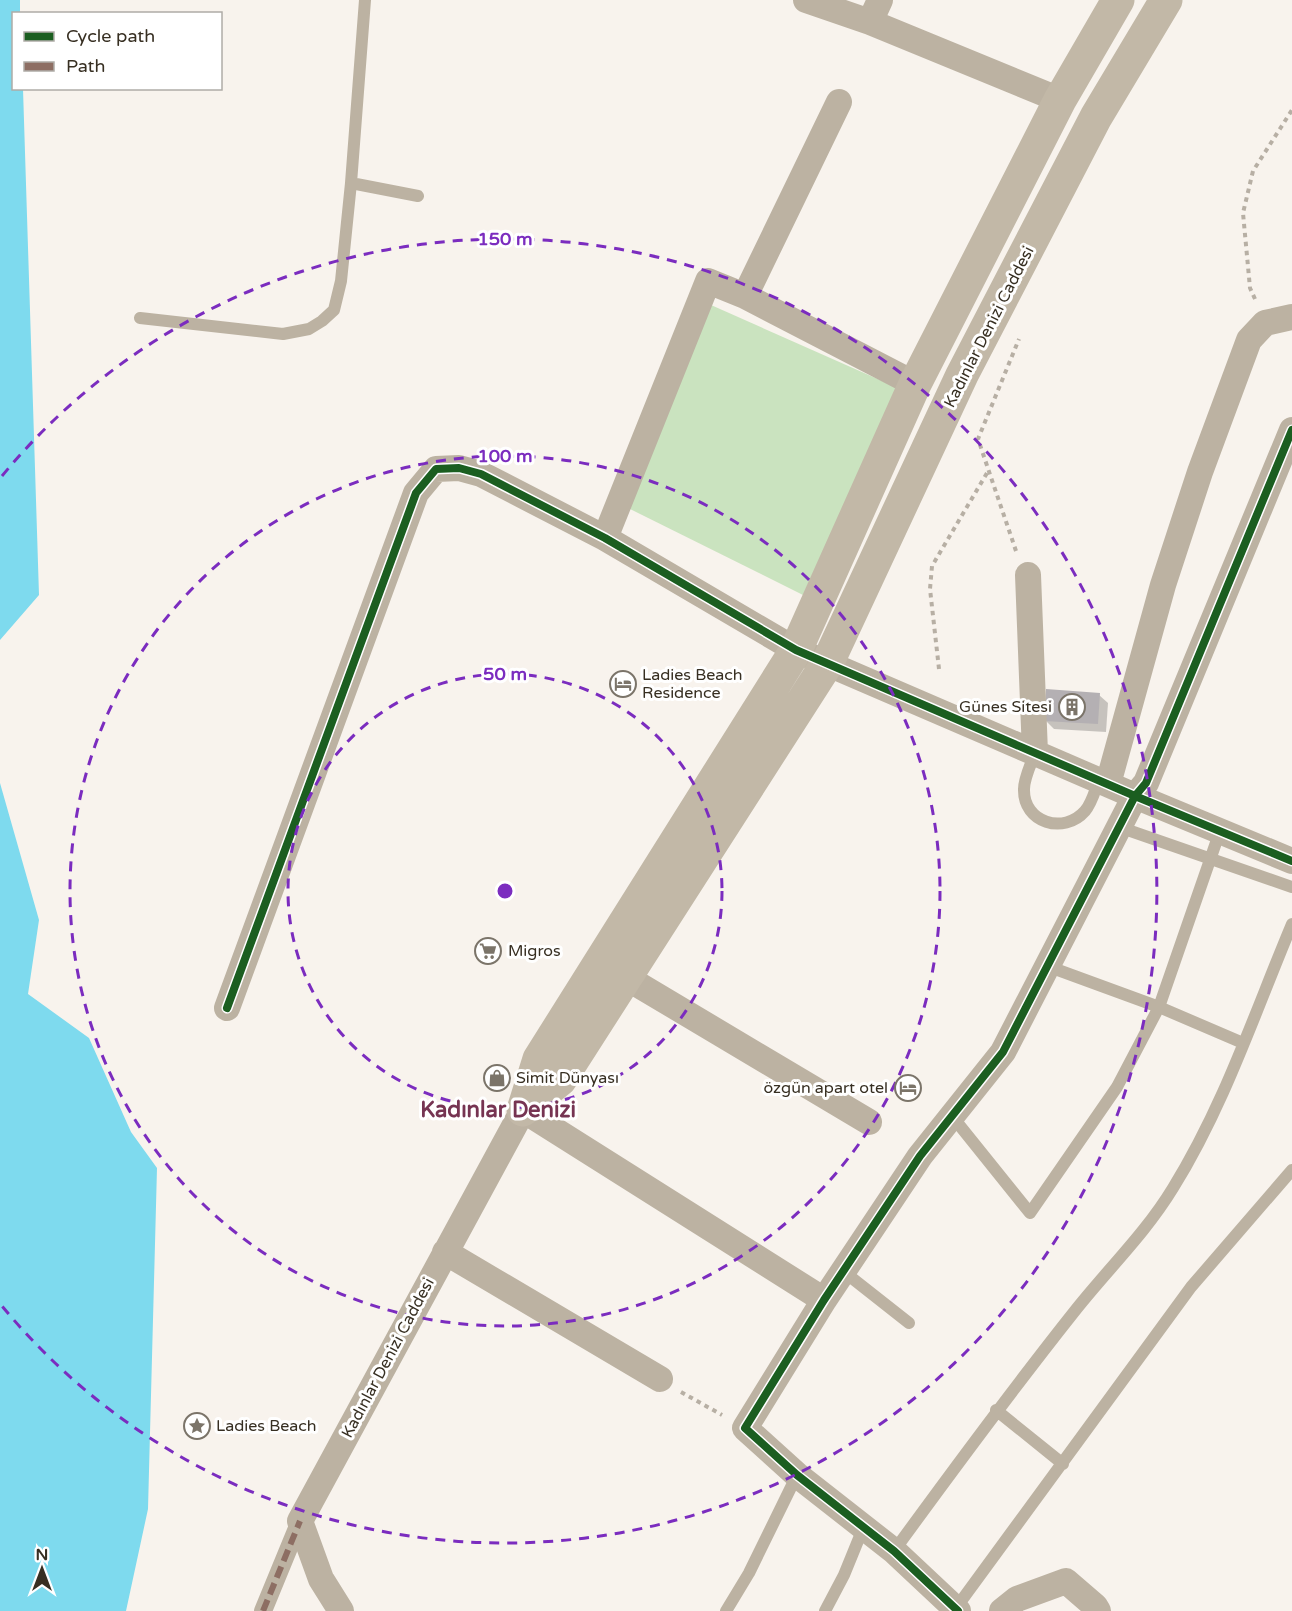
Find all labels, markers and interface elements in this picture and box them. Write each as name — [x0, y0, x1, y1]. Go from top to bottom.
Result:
legend — [12, 12, 222, 90]
text: Cycle path — [66, 25, 155, 47]
text: Path — [66, 55, 105, 77]
text: 150 m — [477, 228, 533, 250]
street label: Kadınlar Denizi Caddesi — [940, 243, 1038, 411]
text: 100 m — [477, 445, 533, 467]
text: 50 m — [483, 663, 527, 685]
place label: Ladies Beach Residence — [642, 665, 743, 703]
hotel icon: Ladies Beach Residence — [608, 669, 638, 699]
building icon: Günes Sitesi — [1057, 692, 1087, 722]
place label: Günes Sitesi — [959, 697, 1052, 717]
centre of rings — [495, 881, 515, 901]
supermarket icon: Migros — [473, 936, 503, 966]
place label: Migros — [508, 941, 561, 961]
shop icon: Simit Dünyası — [482, 1063, 512, 1093]
place label: Simit Dünyası — [516, 1068, 619, 1088]
hotel icon: özgün apart otel — [893, 1073, 923, 1103]
place label: özgün apart otel — [763, 1078, 888, 1098]
district label: Kadınlar Denizi — [420, 1097, 576, 1123]
street label: Kadınlar Denizi Caddesi — [337, 1275, 439, 1441]
place icon: Ladies Beach — [182, 1411, 212, 1441]
place label: Ladies Beach — [216, 1416, 317, 1436]
north arrow — [12, 1539, 72, 1599]
text: N — [36, 1545, 48, 1565]

